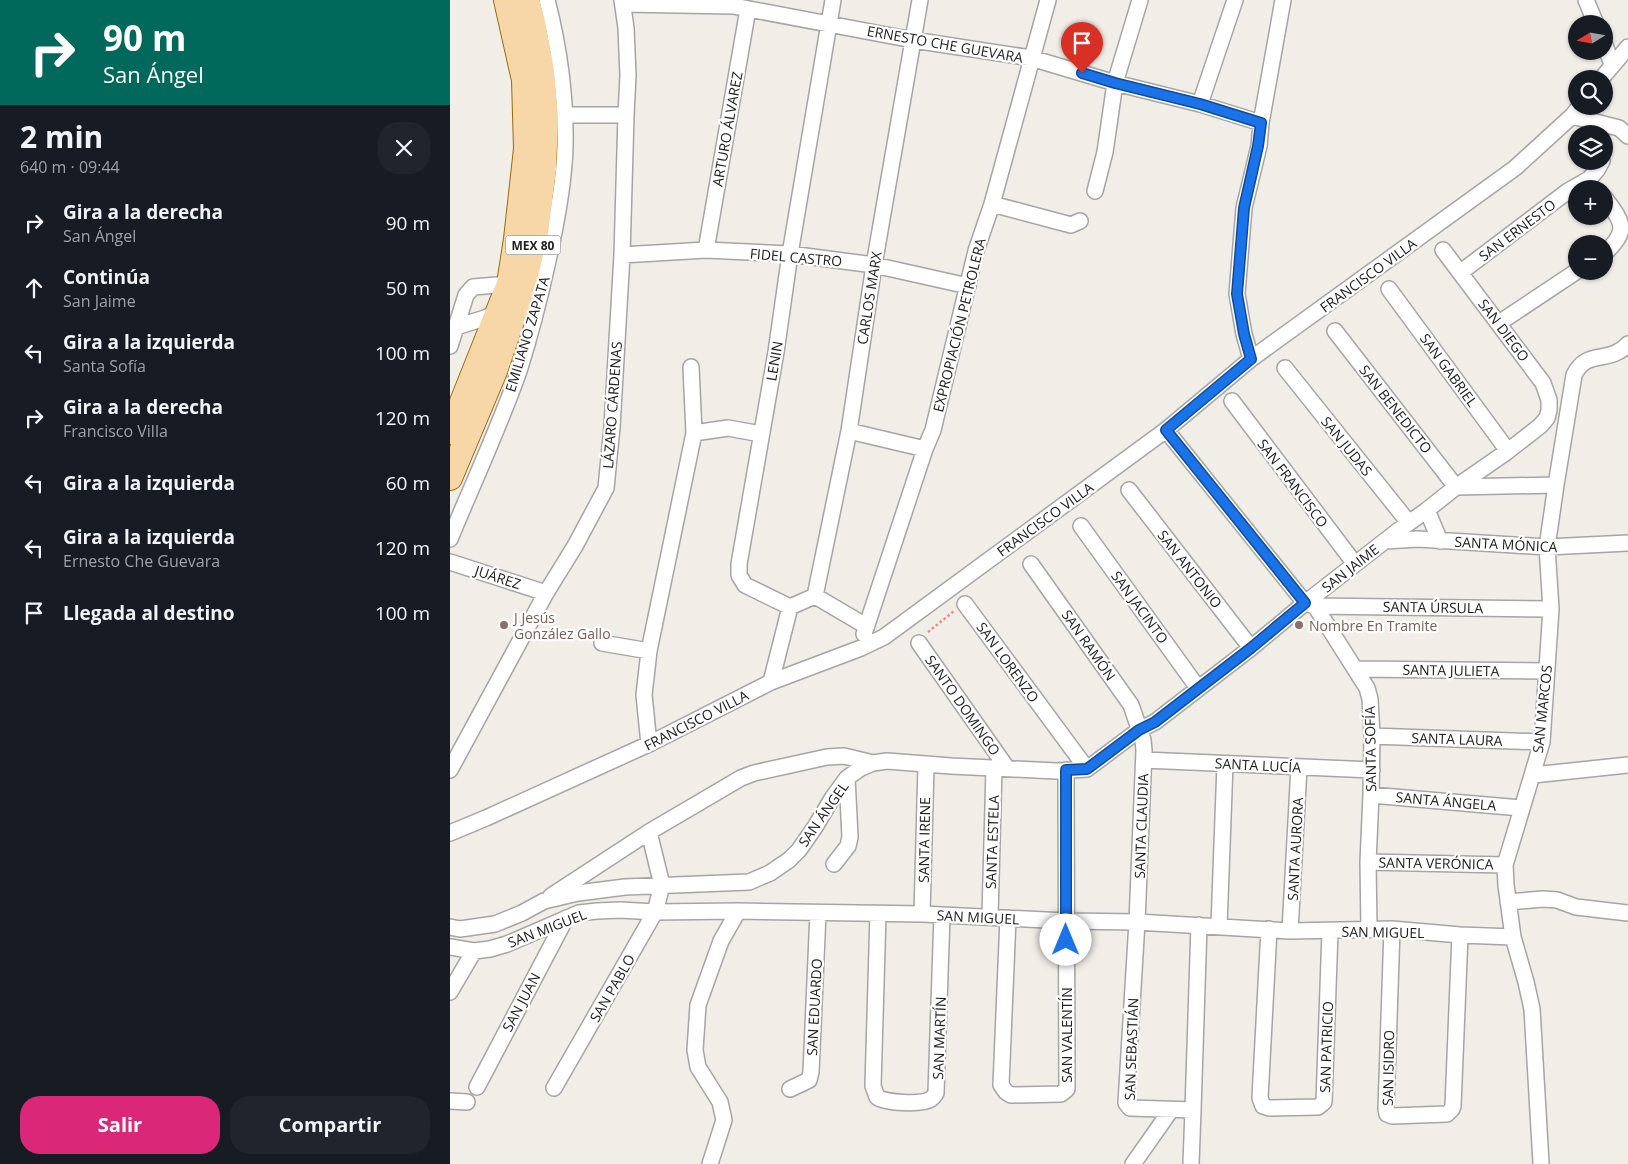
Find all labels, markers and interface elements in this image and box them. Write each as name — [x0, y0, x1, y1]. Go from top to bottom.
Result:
text: 90 m — [103, 14, 186, 61]
north arrow — [1568, 15, 1612, 60]
map controls — [1568, 15, 1613, 280]
icon: right — [20, 20, 85, 85]
street label: ERNESTO CHE GUEVARA — [866, 21, 1025, 67]
pin — [1061, 22, 1103, 73]
icon: arrive — [1068, 29, 1096, 57]
text: San Ángel — [103, 59, 204, 89]
street label: ARTURO ÁLVAREZ — [708, 70, 746, 188]
button: search — [1568, 70, 1613, 115]
text: 2 min — [20, 116, 103, 157]
button: close — [378, 122, 430, 174]
button: layers — [1568, 125, 1613, 170]
text: 640 m · 09:44 — [20, 156, 120, 178]
button: + — [1568, 180, 1613, 225]
street label: SAN ERNESTO — [1475, 195, 1559, 265]
text: Gira a la derecha — [63, 199, 223, 225]
icon: right — [20, 209, 48, 237]
text: 90 m — [386, 210, 430, 236]
text: San Ángel — [63, 225, 136, 247]
street label: FRANCISCO VILLA — [1316, 234, 1420, 316]
button: − — [1568, 235, 1613, 280]
road number: MEX 80 — [506, 236, 560, 254]
street label: EXPROPIACIÓN PETROLERA — [928, 236, 990, 414]
street label: FIDEL CASTRO — [749, 244, 843, 271]
street label: CARLOS MARX — [852, 249, 886, 346]
text: Continúa — [63, 264, 150, 290]
icon: ahead — [20, 274, 48, 302]
street label: EMILIANO ZAPATA — [500, 274, 554, 394]
text: 50 m — [386, 275, 430, 301]
text: San Jaime — [63, 290, 136, 312]
street label: SAN DIEGO — [1474, 295, 1534, 365]
text: Gira a la izquierda — [63, 329, 235, 355]
street label: SAN GABRIEL — [1416, 329, 1482, 411]
icon: left — [20, 339, 48, 367]
text: 100 m — [375, 340, 430, 366]
street label: LENIN — [761, 340, 787, 382]
street label: LÁZARO CÁRDENAS — [598, 341, 626, 469]
text: Santa Sofía — [63, 355, 146, 377]
street label: SAN BENEDICTO — [1355, 361, 1437, 457]
text: Gira a la derecha — [63, 394, 223, 420]
icon: right — [20, 404, 48, 432]
text: 120 m — [375, 405, 430, 431]
street label: SAN JUDAS — [1317, 412, 1377, 480]
text: Francisco Villa — [63, 420, 168, 442]
street label: SAN FRANCISCO — [1253, 435, 1333, 531]
icon: left — [20, 469, 48, 497]
text: Gira a la izquierda — [63, 470, 235, 496]
text: 60 m — [386, 470, 430, 496]
street label: FRANCISCO VILLA — [993, 478, 1097, 560]
text: Gira a la izquierda — [63, 524, 235, 550]
street label: SAN ANTONIO — [1154, 526, 1227, 612]
street label: SANTA MÓNICA — [1454, 532, 1558, 556]
icon: left — [20, 534, 48, 562]
text: 120 m — [375, 535, 430, 561]
street label: SAN JAIME — [1318, 540, 1382, 596]
text: Ernesto Che Guevara — [63, 550, 220, 572]
street label: JUÁREZ — [471, 560, 523, 593]
street label: SAN JACINTO — [1107, 567, 1173, 647]
street label: SANTA ÚRSULA — [1383, 597, 1483, 617]
icon: arrive — [20, 599, 48, 627]
text: Llegada al destino — [63, 600, 235, 626]
text: 100 m — [375, 600, 430, 626]
street label: SAN RAMÓN — [1058, 606, 1120, 684]
place label: J Jesús González Gallo — [512, 608, 611, 643]
place label: Nombre En Tramite — [1309, 616, 1437, 635]
street label: SAN LORENZO — [972, 618, 1044, 706]
marker: J Jesús González Gallo — [498, 619, 510, 631]
marker: Nombre En Tramite — [1293, 619, 1305, 631]
street label: SANTO DOMINGO — [921, 651, 1005, 759]
street label: SANTA JULIETA — [1402, 660, 1500, 680]
street label: SAN MARCOS — [1528, 664, 1556, 754]
street label: FRANCISCO VILLA — [641, 685, 752, 755]
street label: SANTA SOFÍA — [1360, 706, 1380, 792]
street label: SANTA LAURA — [1411, 728, 1503, 750]
street label: SANTA LUCÍA — [1214, 753, 1302, 777]
street label: SANTA CLAUDIA — [1130, 773, 1152, 879]
street label: SAN ÁNGEL — [794, 778, 852, 850]
street label: SANTA ÁNGELA — [1395, 787, 1497, 815]
street label: SANTA ESTELA — [981, 794, 1003, 889]
street label: SANTA IRENE — [914, 797, 934, 883]
street label: SANTA AURORA — [1283, 797, 1307, 901]
street label: SANTA VERÓNICA — [1378, 852, 1494, 874]
street label: SAN MIGUEL — [505, 904, 589, 952]
street label: SAN MIGUEL — [936, 905, 1020, 929]
position arrow — [1039, 913, 1091, 965]
street label: SAN MIGUEL — [1341, 922, 1425, 942]
street label: SAN PABLO — [585, 951, 639, 1025]
street label: SAN EDUARDO — [802, 958, 826, 1056]
street label: SAN JUAN — [498, 969, 544, 1035]
street label: SAN VALENTÍN — [1057, 987, 1076, 1083]
street label: SAN MARTÍN — [928, 996, 950, 1080]
street label: SAN SEBASTIÁN — [1120, 997, 1142, 1101]
street label: SAN PATRICIO — [1315, 1001, 1337, 1093]
street label: SAN ISIDRO — [1378, 1030, 1398, 1106]
button: Salir — [20, 1096, 220, 1154]
button: Compartir — [230, 1096, 430, 1154]

